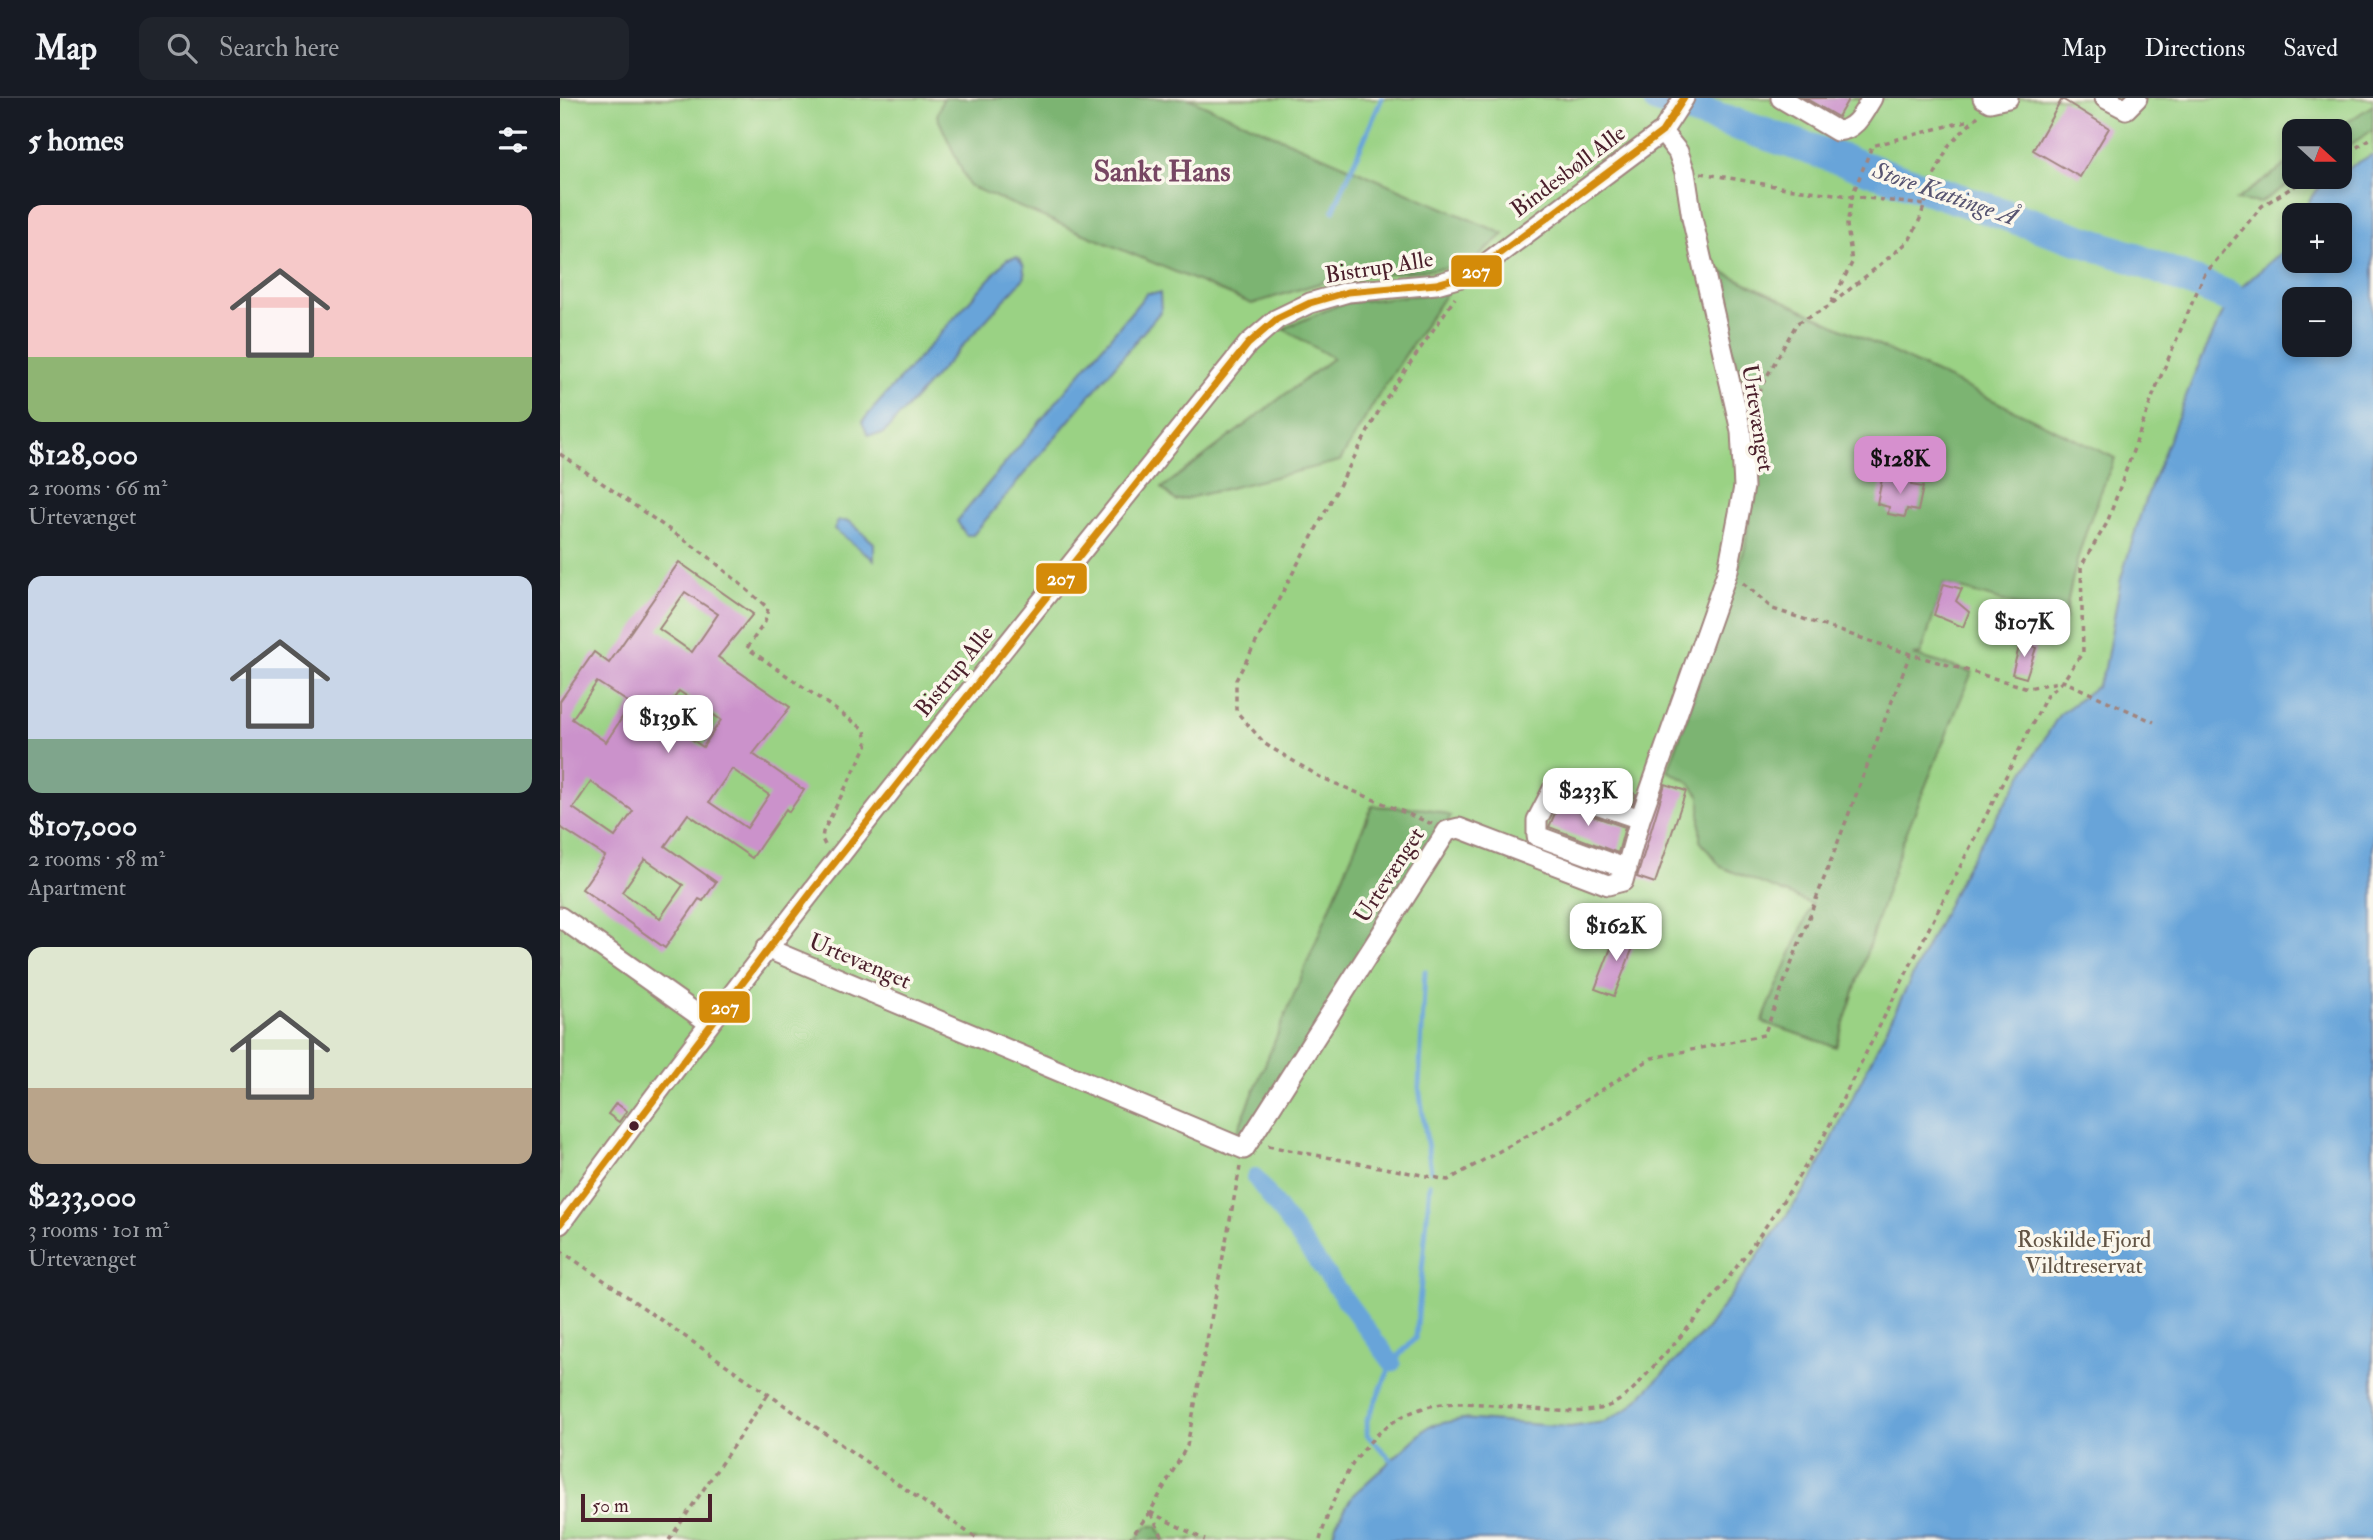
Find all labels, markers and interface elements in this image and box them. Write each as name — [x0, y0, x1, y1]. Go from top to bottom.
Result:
search box — [139, 17, 629, 80]
text: Map — [35, 28, 97, 69]
icon: search — [163, 29, 201, 67]
text: Search here — [219, 32, 339, 64]
text: Map — [2061, 33, 2106, 64]
text: Directions — [2144, 33, 2245, 64]
text: Saved — [2283, 33, 2338, 64]
street label: Bindesbøll Alle — [1505, 118, 1632, 224]
north arrow — [2282, 119, 2352, 189]
map controls — [2282, 119, 2352, 357]
icon: filters — [494, 121, 532, 159]
text: 5 homes — [28, 122, 124, 159]
district label: Sankt Hans — [1093, 153, 1231, 190]
water label: Store Kattinge Å — [1868, 154, 2024, 234]
button: + — [2282, 203, 2352, 273]
street label: Bistrup Alle — [1323, 244, 1436, 291]
icon: home — [217, 250, 343, 376]
line badge: 207 — [1450, 254, 1503, 288]
text: 207 — [1462, 260, 1490, 284]
button: − — [2282, 287, 2352, 357]
street label: Urtevænget — [1735, 362, 1781, 474]
text: $128,000 — [28, 436, 138, 473]
pin: $128K — [1851, 436, 1949, 496]
text: $128K — [1870, 444, 1930, 473]
text: 2 rooms · 66 m² — [28, 473, 167, 502]
text: Urtevænget — [28, 502, 136, 531]
line badge: 207 — [1035, 562, 1088, 595]
text: 207 — [1047, 567, 1075, 591]
pin: $107K — [1975, 600, 2073, 659]
text: $107K — [1994, 607, 2054, 636]
street label: Bistrup Alle — [908, 619, 1001, 723]
icon: home — [217, 621, 343, 747]
pin: $139K — [619, 696, 717, 755]
text: $139K — [639, 703, 697, 732]
pin: $233K — [1539, 768, 1637, 828]
text: $233K — [1559, 776, 1617, 805]
text: $107,000 — [28, 807, 137, 844]
street label: Urtevænget — [1347, 822, 1431, 928]
text: 2 rooms · 58 m² — [28, 844, 165, 873]
text: Apartment — [28, 873, 126, 902]
pin: $162K — [1567, 904, 1665, 963]
text: $162K — [1586, 911, 1646, 940]
street label: Urtevænget — [804, 926, 916, 996]
line badge: 207 — [698, 990, 751, 1024]
icon: home — [217, 992, 343, 1118]
text: 207 — [711, 996, 739, 1020]
unlabelled marker — [627, 1119, 641, 1133]
text: $233,000 — [28, 1178, 137, 1215]
text: 3 rooms · 101 m² — [28, 1215, 169, 1244]
park label: Roskilde Fjord Vildtreservat — [2017, 1225, 2151, 1280]
text: Urtevænget — [28, 1244, 136, 1273]
scale bar — [581, 1491, 712, 1523]
text: 50 m — [592, 1494, 629, 1518]

